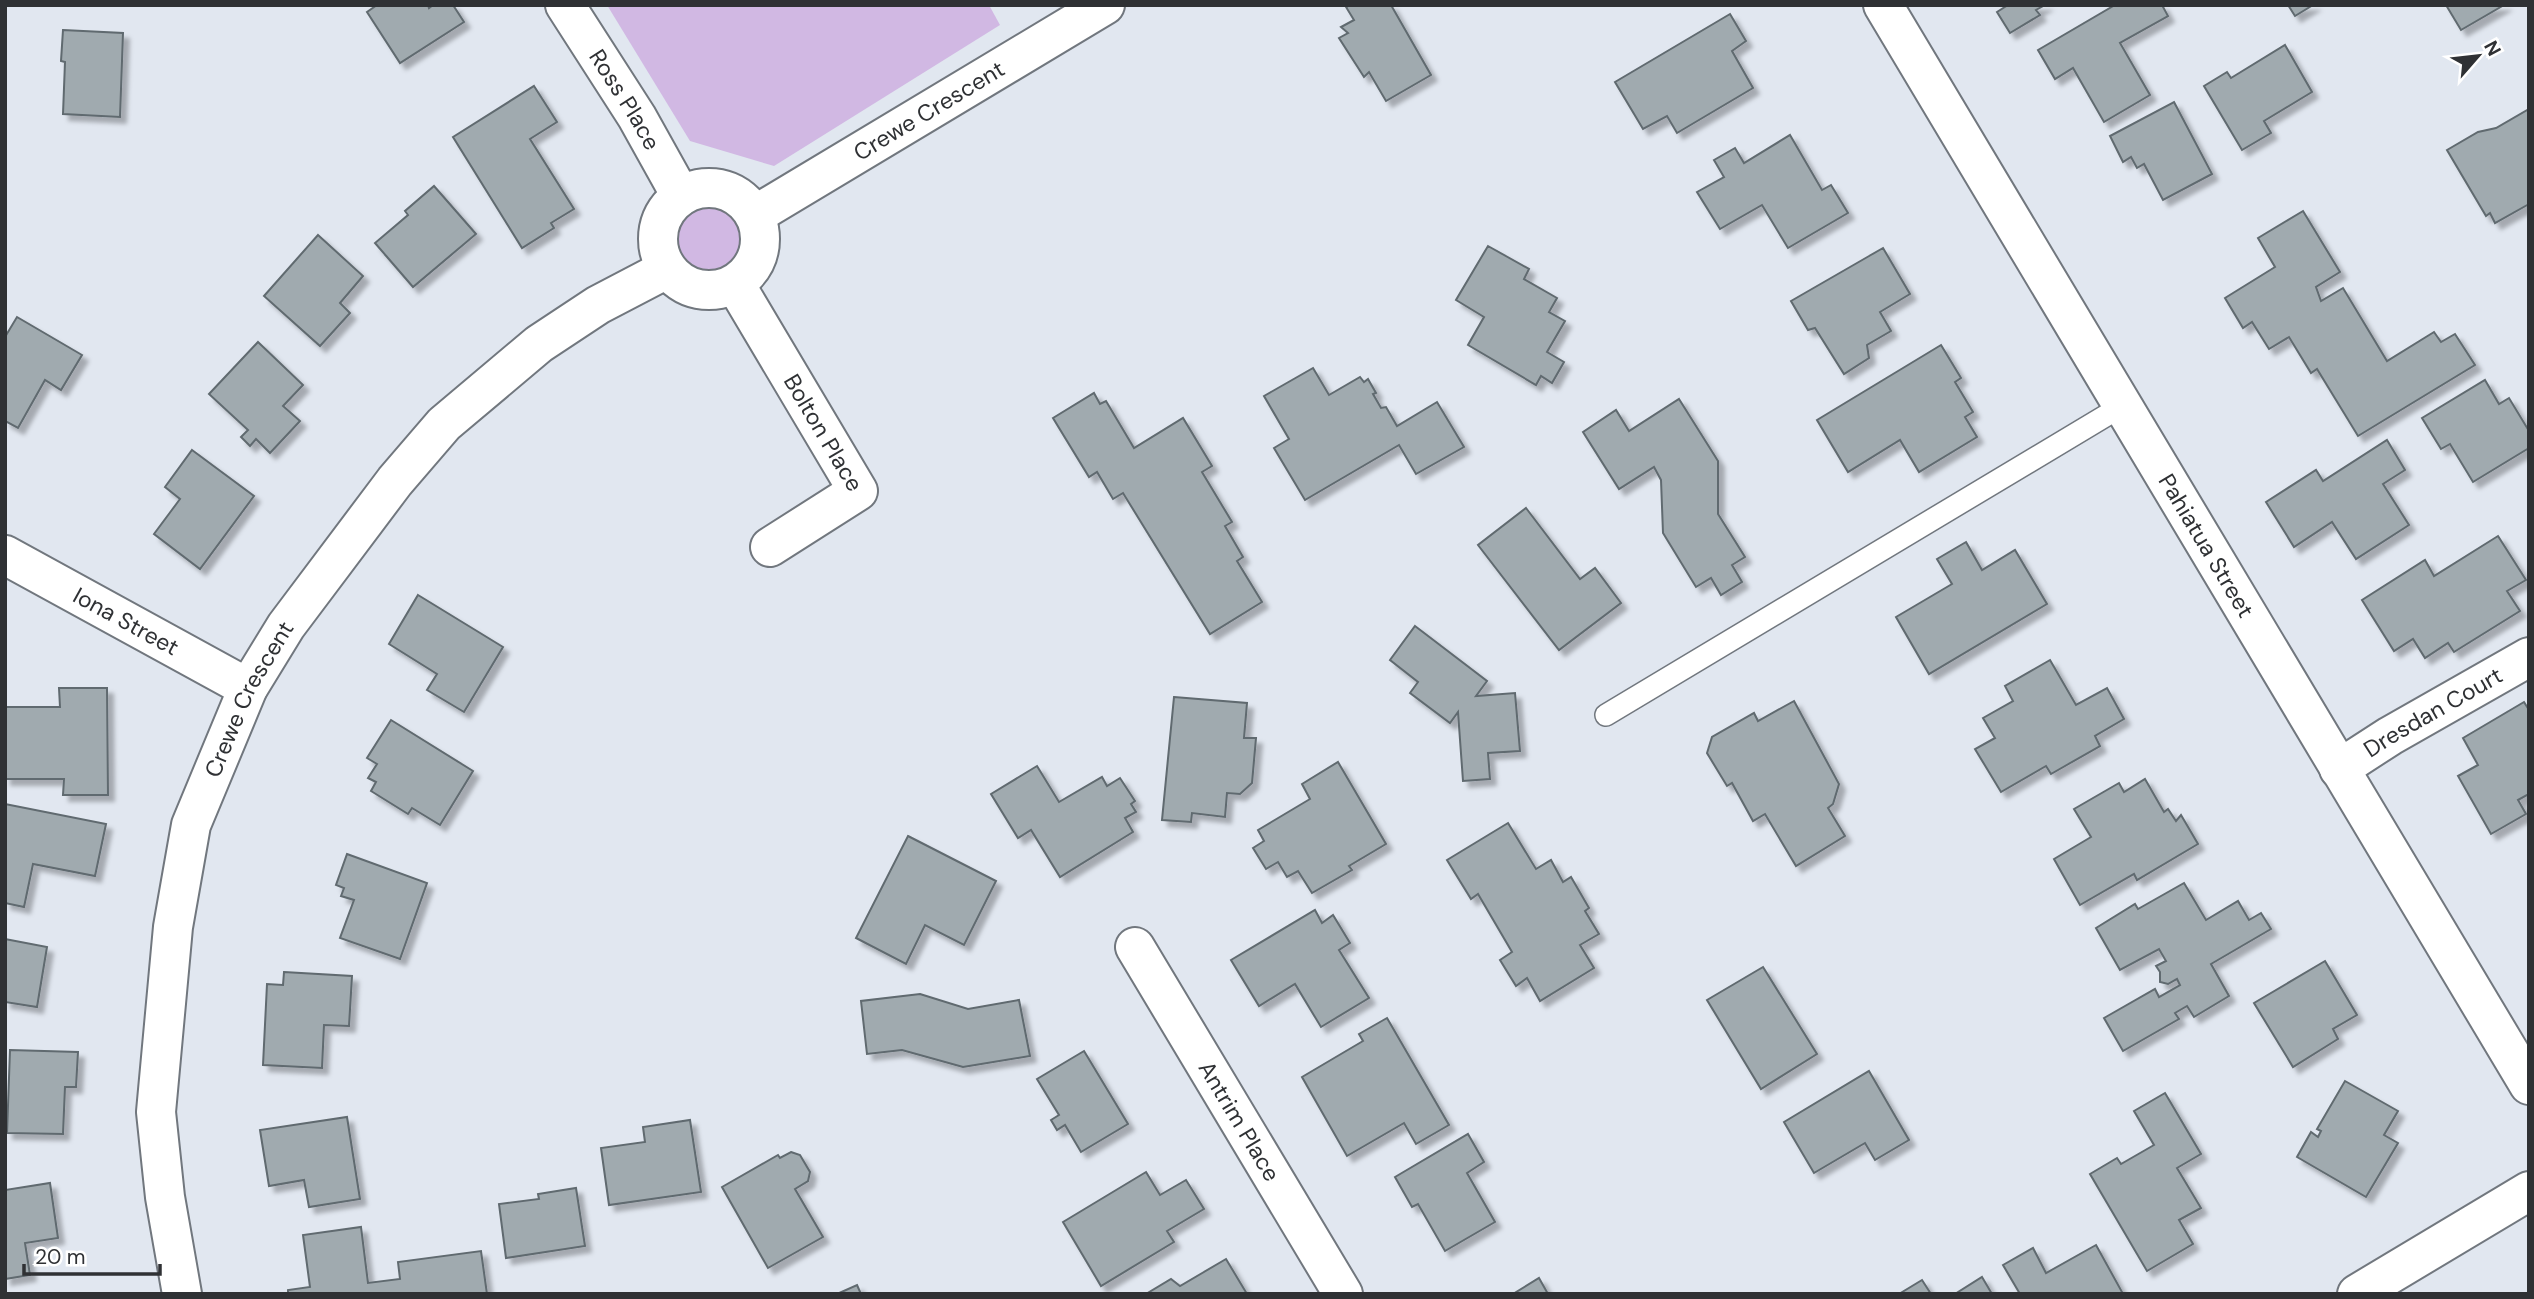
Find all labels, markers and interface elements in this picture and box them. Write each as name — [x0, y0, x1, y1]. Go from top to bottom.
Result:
north arrow — [2443, 21, 2513, 91]
text: N — [2478, 36, 2507, 60]
street label: Ross Place — [582, 44, 667, 155]
street label: Crewe Crescent — [848, 54, 1010, 167]
street label: Bolton Place — [777, 369, 870, 497]
street label: Pahiatua Street — [2152, 468, 2261, 623]
street label: Iona Street — [68, 580, 184, 662]
street label: Crewe Crescent — [198, 615, 300, 782]
street label: Dresdan Court — [2358, 660, 2508, 764]
street label: Antrim Place — [1192, 1055, 1287, 1187]
scale bar — [24, 1232, 161, 1276]
text: 20 m — [35, 1243, 86, 1271]

